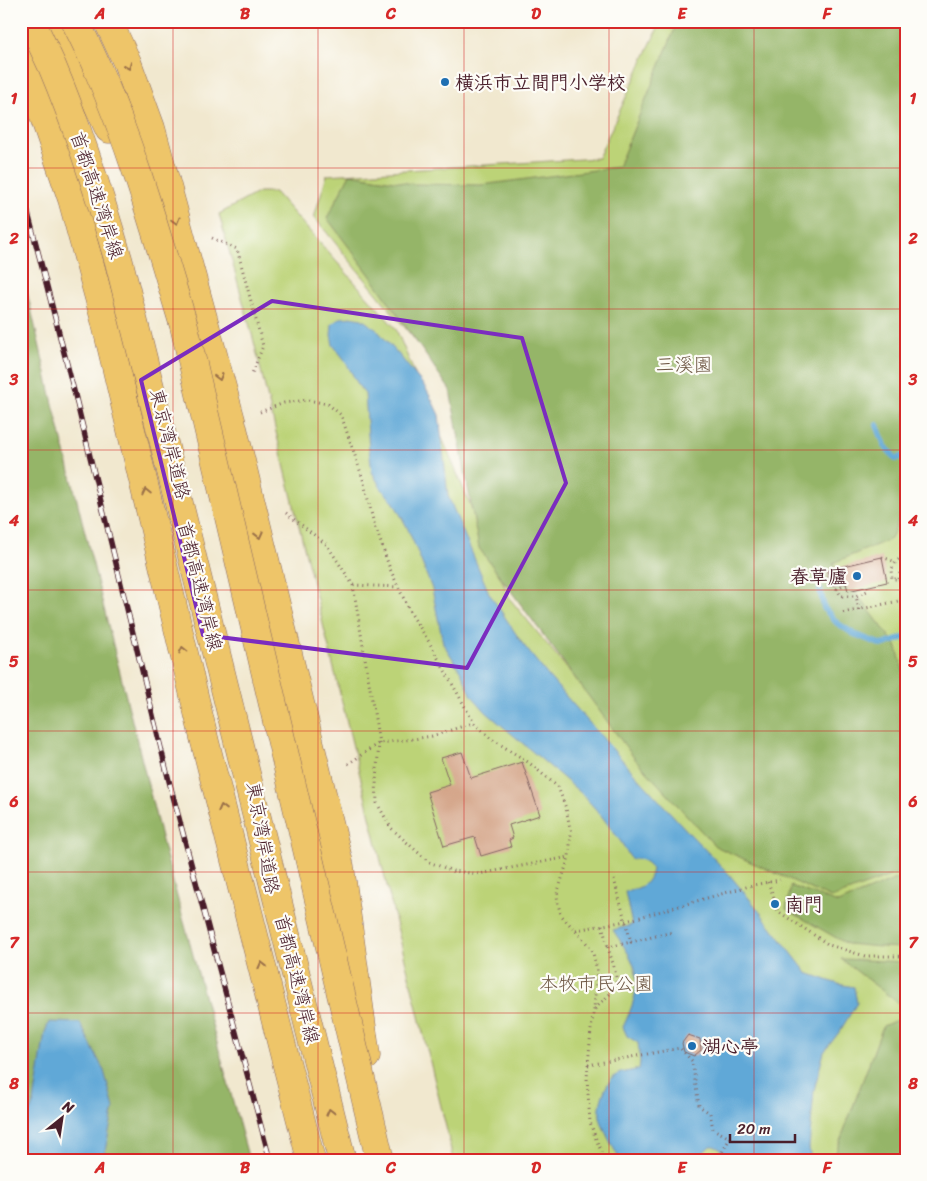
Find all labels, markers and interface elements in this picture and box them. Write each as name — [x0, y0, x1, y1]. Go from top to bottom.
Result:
text: A — [94, 0, 105, 28]
text: B — [240, 0, 251, 28]
text: C — [385, 0, 397, 28]
text: D — [531, 0, 541, 28]
text: E — [678, 0, 688, 28]
text: F — [822, 0, 833, 28]
one-way arrow — [121, 61, 132, 70]
place label: 横浜市立間門小学校 — [455, 66, 626, 99]
marker: 横浜市立間門小学校 — [439, 76, 451, 88]
text: 1 — [11, 84, 18, 113]
text: 1 — [910, 84, 917, 113]
street label: 首都高速湾岸線 — [61, 127, 133, 263]
one-way arrow — [171, 216, 181, 224]
text: 2 — [8, 224, 19, 253]
text: 2 — [907, 224, 918, 253]
park label: 三溪園 — [655, 348, 713, 381]
text: 3 — [9, 365, 19, 394]
text: 3 — [908, 365, 918, 394]
one-way arrow — [214, 373, 224, 381]
street label: 東京湾岸道路 — [140, 385, 200, 503]
one-way arrow — [141, 487, 152, 496]
text: 4 — [8, 506, 19, 535]
text: 4 — [907, 506, 918, 535]
street label: 首都高速湾岸線 — [168, 517, 232, 655]
one-way arrow — [253, 530, 264, 539]
place label: 春草廬 — [790, 560, 847, 593]
marker: 春草廬 — [851, 570, 863, 582]
one-way arrow — [178, 646, 189, 655]
text: 5 — [9, 647, 19, 676]
text: 5 — [908, 647, 918, 676]
street label: 東京湾岸道路 — [237, 779, 289, 897]
text: 6 — [8, 787, 19, 816]
text: 6 — [907, 787, 918, 816]
one-way arrow — [217, 804, 227, 812]
place label: 南門 — [785, 888, 823, 921]
marker: 南門 — [769, 898, 781, 910]
street label: 首都高速湾岸線 — [265, 910, 329, 1048]
text: 7 — [9, 928, 20, 957]
text: 7 — [908, 928, 919, 957]
one-way arrow — [257, 961, 268, 970]
park label: 本牧市民公園 — [539, 967, 653, 1000]
place label: 湖心亭 — [702, 1030, 759, 1063]
marker: 湖心亭 — [686, 1040, 698, 1052]
text: 8 — [8, 1069, 19, 1098]
text: 8 — [907, 1069, 918, 1098]
text: N — [57, 1093, 79, 1121]
north arrow — [38, 1094, 88, 1144]
one-way arrow — [325, 1108, 336, 1117]
scale bar — [730, 1111, 794, 1143]
text: 20 m — [737, 1116, 771, 1142]
text: A — [94, 1153, 105, 1181]
text: B — [240, 1153, 251, 1181]
text: C — [385, 1153, 397, 1181]
text: D — [531, 1153, 541, 1181]
text: E — [678, 1153, 688, 1181]
text: F — [822, 1153, 833, 1181]

